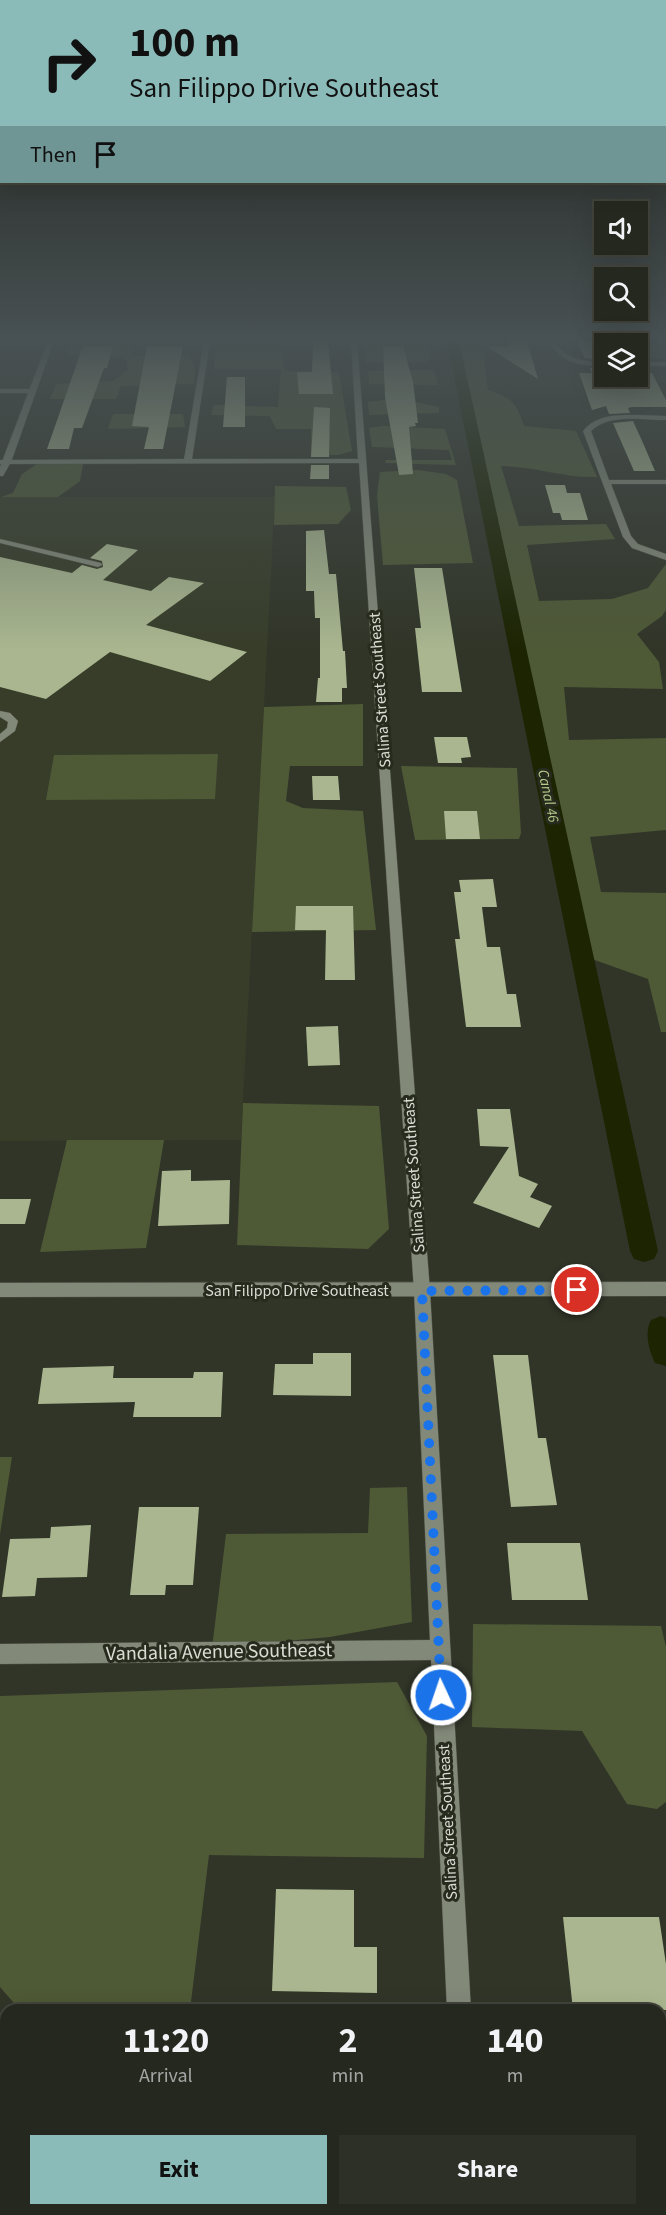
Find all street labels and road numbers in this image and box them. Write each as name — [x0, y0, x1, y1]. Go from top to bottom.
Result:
street label: Salina Street Southeast — [364, 611, 396, 768]
street label: Salina Street Southeast — [398, 1096, 430, 1253]
street label: San Filippo Drive Southeast — [205, 1280, 389, 1302]
street label: Vandalia Avenue Southeast — [106, 1636, 333, 1668]
street label: Salina Street Southeast — [433, 1743, 463, 1900]

